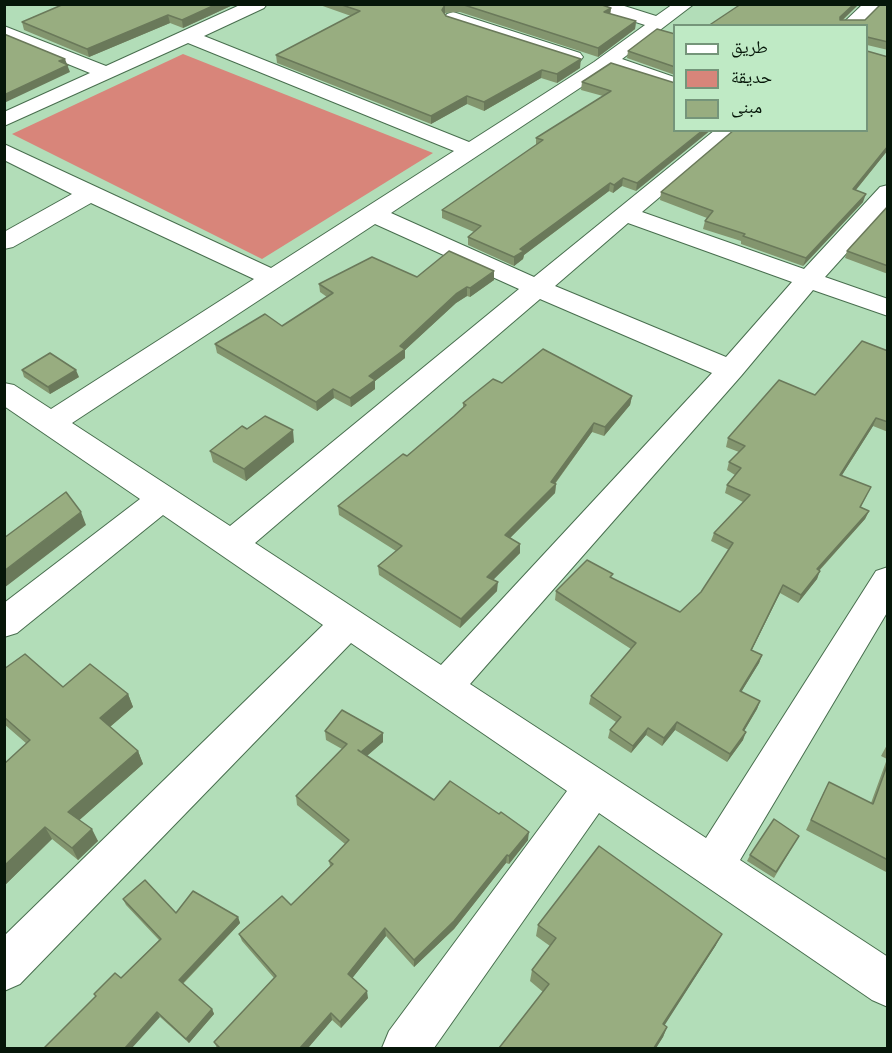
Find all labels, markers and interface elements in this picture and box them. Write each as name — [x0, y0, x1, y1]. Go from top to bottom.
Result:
legend — [673, 24, 868, 132]
text: طريق — [731, 39, 768, 57]
text: حديقة — [731, 69, 772, 87]
text: مبنى — [731, 99, 762, 117]

